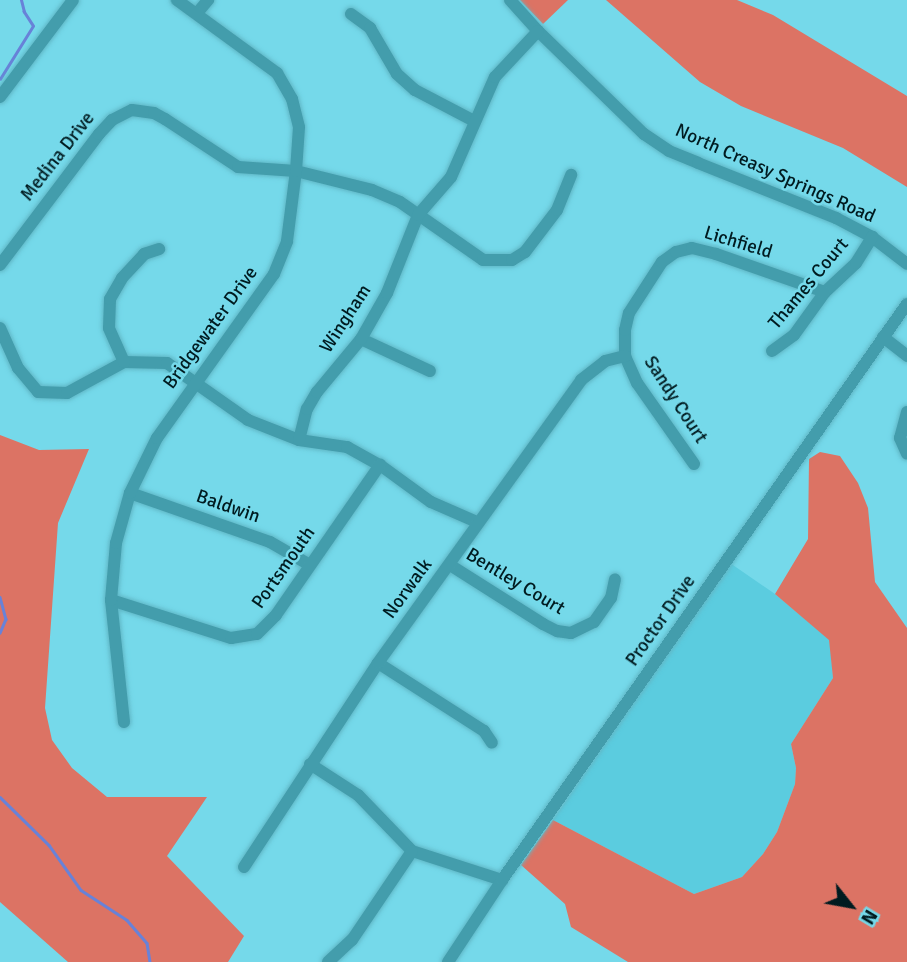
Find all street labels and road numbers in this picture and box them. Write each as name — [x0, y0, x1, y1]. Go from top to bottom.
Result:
street label: Medina Drive — [16, 108, 100, 206]
street label: North Creasy Springs Road — [671, 120, 879, 228]
street label: Lichfield — [701, 222, 775, 264]
street label: Thames Court — [764, 234, 854, 334]
street label: Bridgewater Drive — [159, 262, 263, 394]
street label: Wingham — [316, 281, 376, 357]
street label: Sandy Court — [638, 352, 712, 448]
street label: Baldwin — [193, 485, 263, 529]
street label: Portsmouth — [247, 523, 321, 613]
street label: Bentley Court — [461, 544, 569, 620]
street label: Norwalk — [379, 555, 437, 623]
street label: Proctor Drive — [621, 571, 701, 671]

